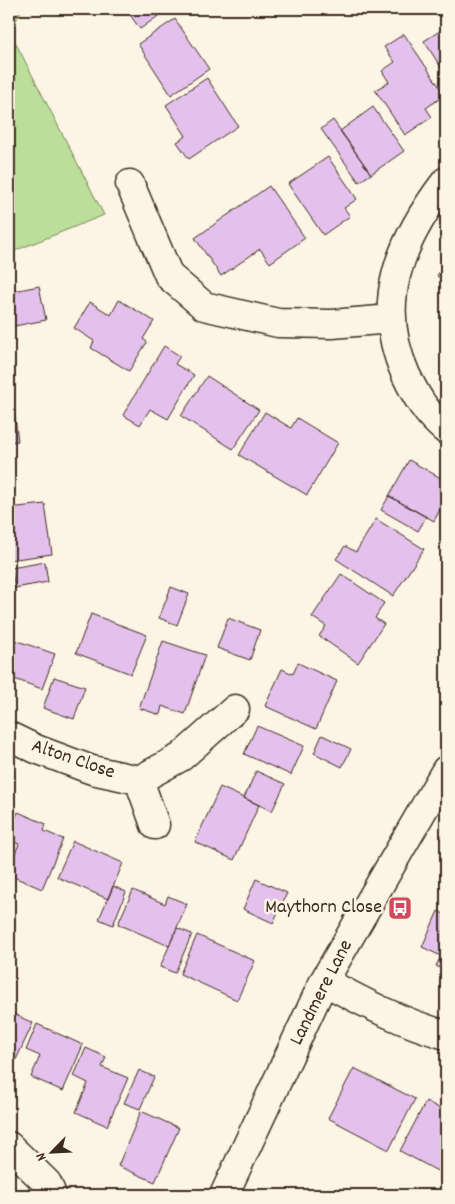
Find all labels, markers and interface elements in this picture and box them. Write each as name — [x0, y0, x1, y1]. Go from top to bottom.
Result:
street label: Alton Close — [28, 733, 119, 787]
place label: Maythorn Close — [265, 894, 382, 922]
bus stop icon: Maythorn Close — [387, 895, 413, 921]
street label: Landmere Lane — [283, 935, 361, 1051]
north arrow — [28, 1126, 78, 1176]
text: N — [31, 1149, 52, 1164]

